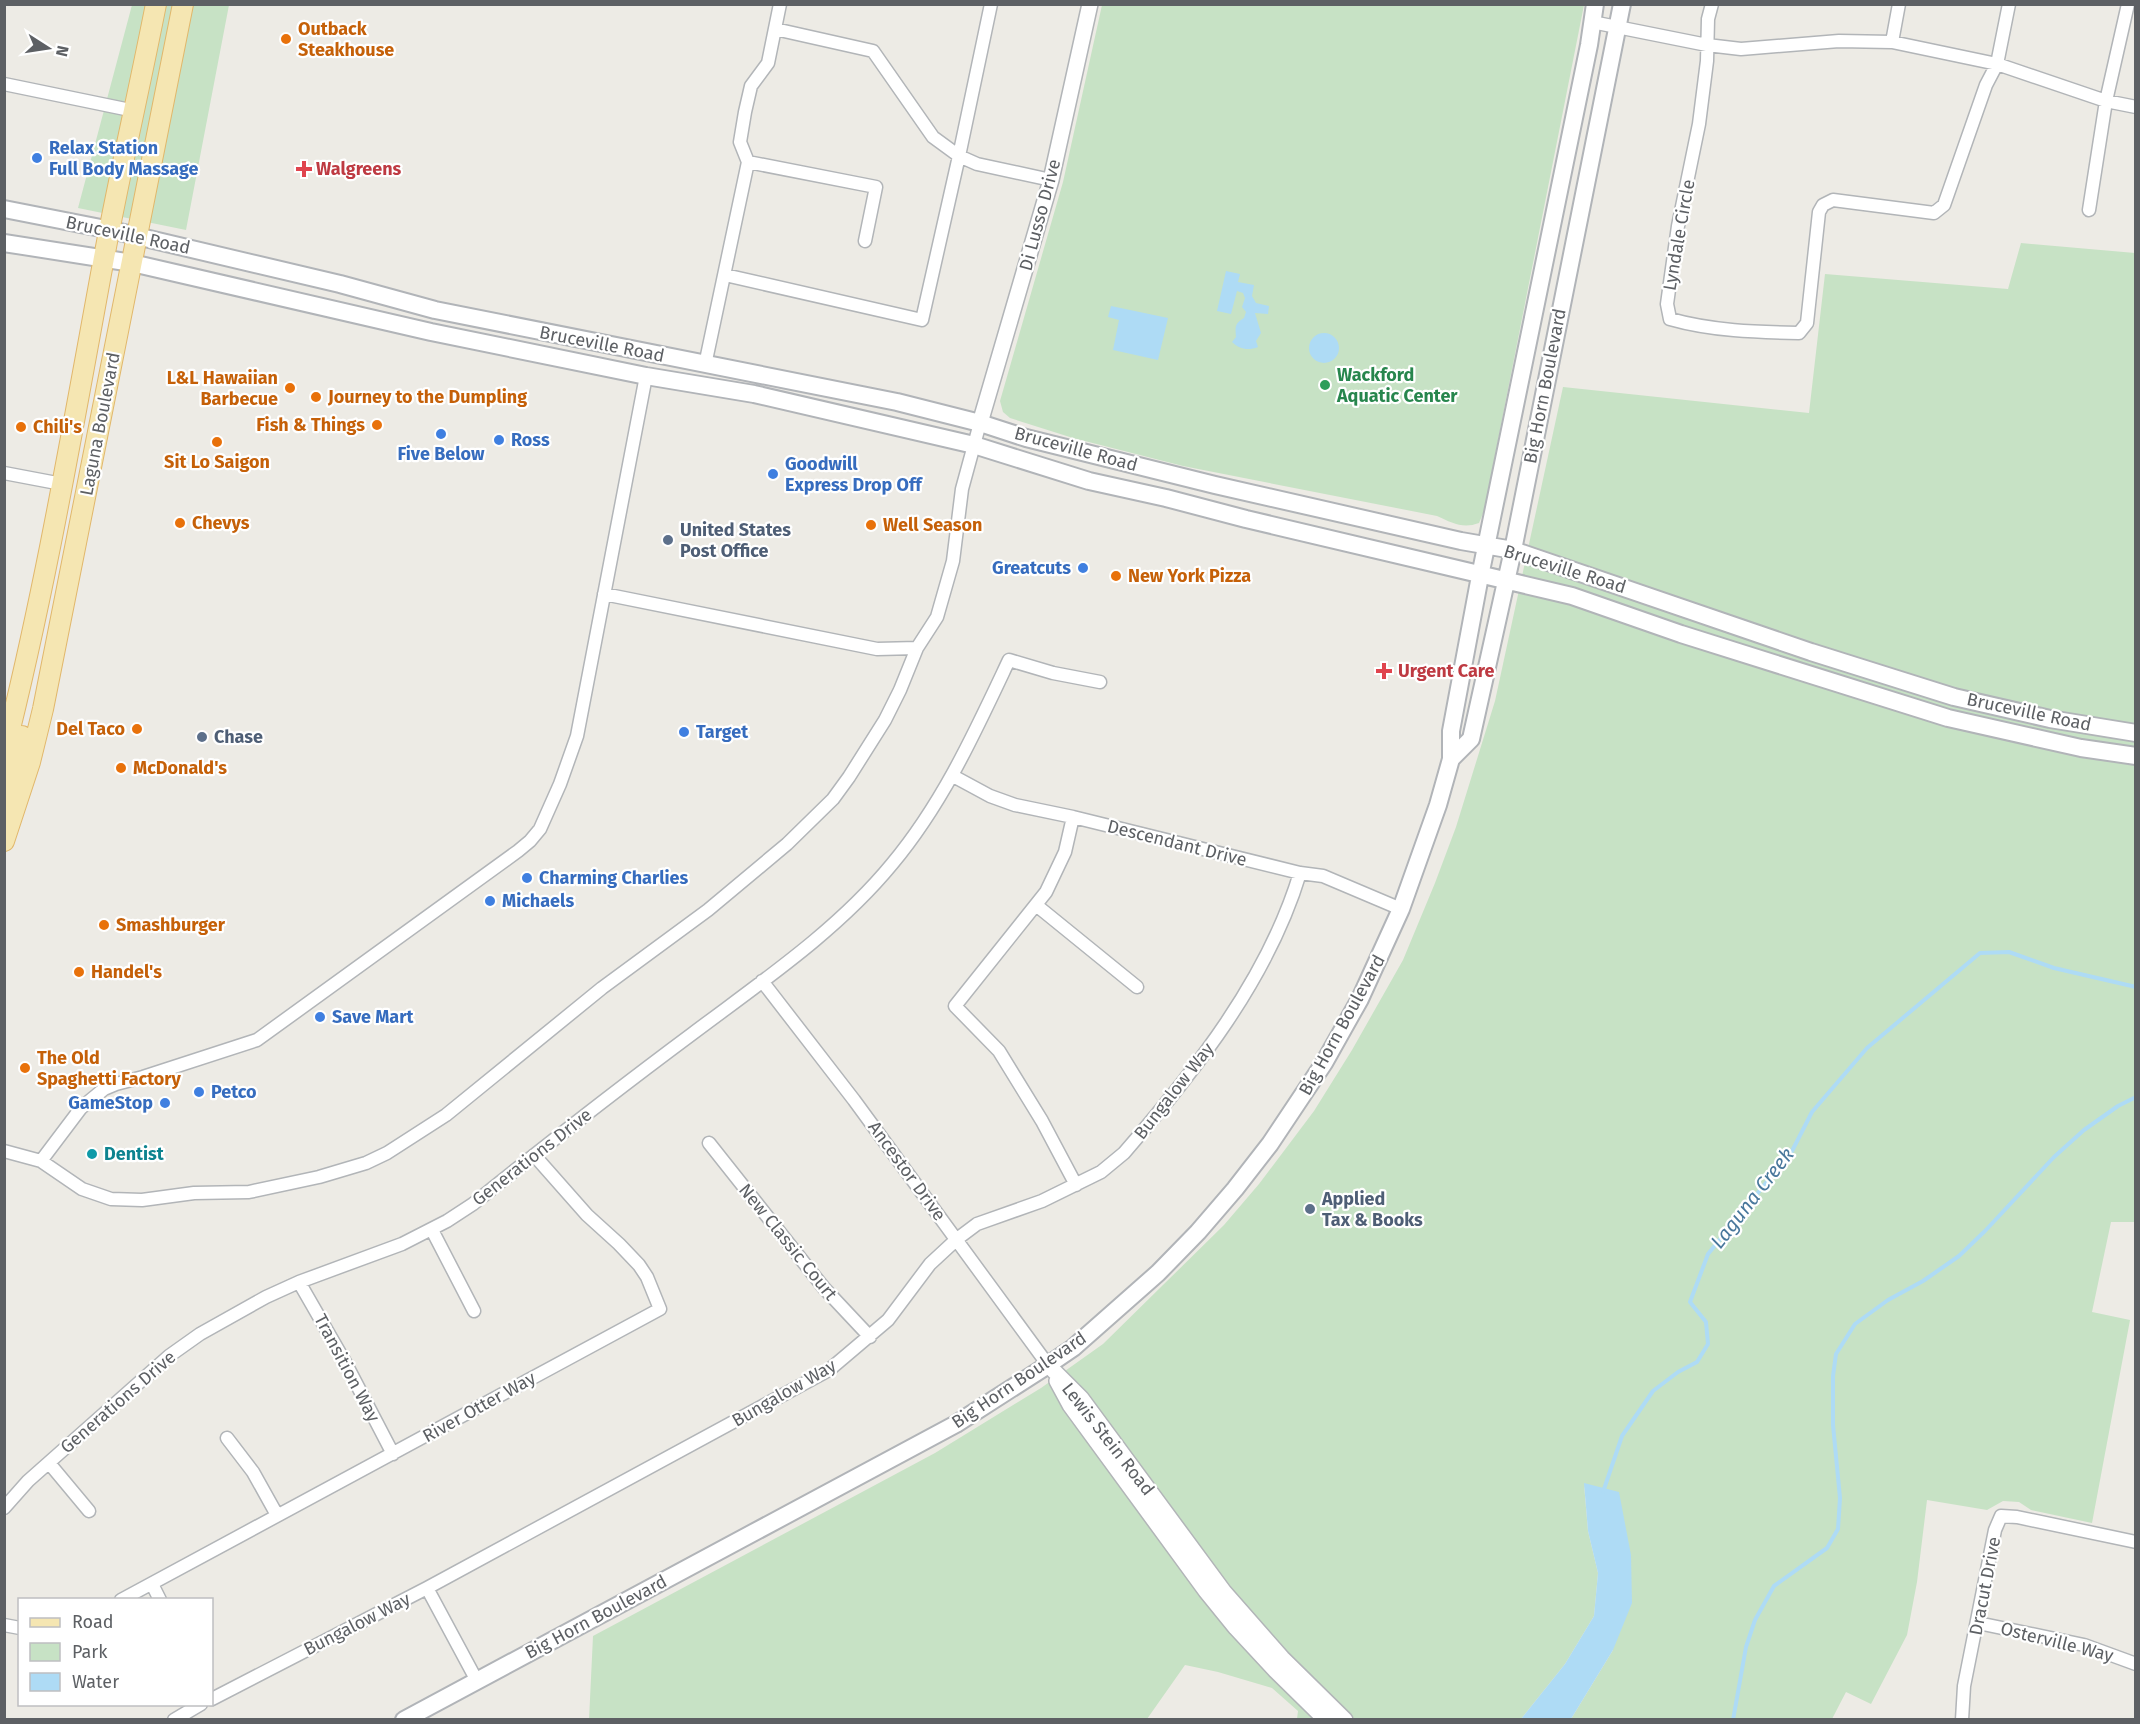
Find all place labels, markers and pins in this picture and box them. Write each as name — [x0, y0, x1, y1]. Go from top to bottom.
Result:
place label: Outback Steakhouse — [298, 18, 394, 61]
marker: Outback Steakhouse — [279, 32, 293, 46]
place label: Relax Station Full Body Massage — [49, 137, 198, 180]
marker: Relax Station Full Body Massage — [30, 151, 44, 165]
place label: Walgreens — [316, 158, 402, 180]
marker: Walgreens — [297, 162, 311, 176]
place label: Wackford Aquatic Center — [1336, 364, 1458, 407]
place label: L&L Hawaiian Barbecue — [167, 367, 278, 410]
marker: Wackford Aquatic Center — [1318, 378, 1332, 392]
marker: L&L Hawaiian Barbecue — [283, 381, 297, 395]
place label: Journey to the Dumpling — [327, 386, 527, 408]
marker: Journey to the Dumpling — [309, 390, 323, 404]
place label: Fish & Things — [256, 414, 365, 436]
place label: Chili's — [33, 416, 82, 438]
marker: Fish & Things — [370, 418, 384, 432]
marker: Chili's — [14, 420, 28, 434]
marker: Five Below — [434, 427, 448, 441]
place label: Ross — [511, 429, 550, 451]
marker: Ross — [492, 433, 506, 447]
marker: Sit Lo Saigon — [210, 435, 224, 449]
place label: Five Below — [398, 443, 485, 465]
place label: Sit Lo Saigon — [164, 451, 270, 473]
place label: Goodwill Express Drop Off — [785, 453, 923, 496]
marker: Goodwill Express Drop Off — [766, 467, 780, 481]
place label: Chevys — [192, 512, 250, 534]
place label: Well Season — [883, 514, 982, 536]
marker: Chevys — [173, 516, 187, 530]
marker: Well Season — [864, 518, 878, 532]
place label: United States Post Office — [680, 519, 791, 562]
marker: United States Post Office — [661, 533, 675, 547]
place label: Greatcuts — [992, 557, 1071, 579]
marker: Greatcuts — [1076, 561, 1090, 575]
place label: New York Pizza — [1128, 565, 1251, 587]
marker: New York Pizza — [1109, 569, 1123, 583]
place label: Urgent Care — [1398, 660, 1494, 682]
marker: Urgent Care — [1375, 662, 1393, 680]
place label: Del Taco — [56, 718, 125, 740]
place label: Target — [696, 721, 749, 743]
marker: Del Taco — [130, 722, 144, 736]
marker: Target — [677, 725, 691, 739]
place label: Chase — [214, 726, 263, 748]
marker: Chase — [195, 730, 209, 744]
place label: McDonald's — [133, 757, 227, 779]
marker: McDonald's — [114, 761, 128, 775]
place label: Charming Charlies — [539, 867, 688, 889]
marker: Charming Charlies — [520, 871, 534, 885]
place label: Michaels — [502, 890, 574, 912]
marker: Michaels — [483, 894, 497, 908]
place label: Smashburger — [116, 914, 226, 936]
marker: Smashburger — [97, 918, 111, 932]
place label: Handel's — [91, 961, 162, 983]
marker: Handel's — [72, 965, 86, 979]
place label: Save Mart — [332, 1006, 414, 1028]
marker: Save Mart — [313, 1010, 327, 1024]
place label: The Old Spaghetti Factory — [37, 1047, 182, 1090]
marker: The Old Spaghetti Factory — [18, 1061, 32, 1075]
place label: Petco — [211, 1081, 257, 1103]
marker: Petco — [192, 1085, 206, 1099]
place label: GameStop — [68, 1092, 153, 1114]
marker: GameStop — [158, 1096, 172, 1110]
place label: Dentist — [104, 1143, 165, 1165]
marker: Dentist — [85, 1147, 99, 1161]
place label: Applied Tax & Books — [1321, 1188, 1423, 1231]
marker: Applied Tax & Books — [1303, 1202, 1317, 1216]

